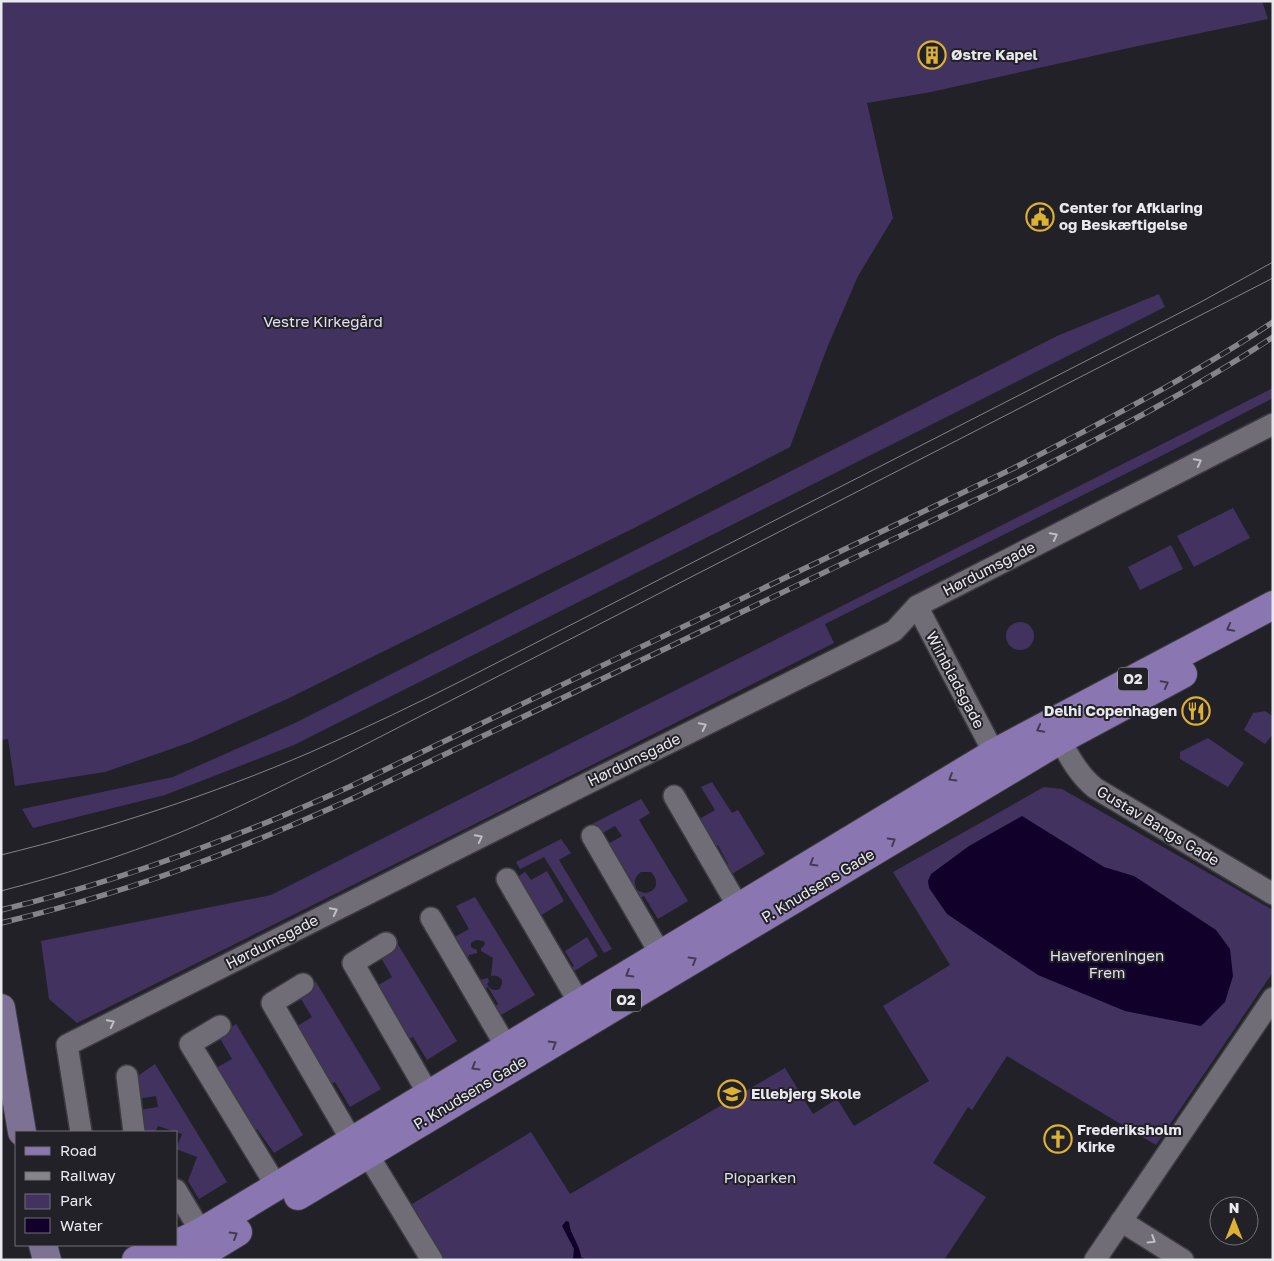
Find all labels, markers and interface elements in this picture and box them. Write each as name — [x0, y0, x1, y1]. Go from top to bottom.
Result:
building icon: Østre Kapel — [917, 40, 947, 70]
place label: Østre Kapel — [951, 45, 1038, 63]
place label: Center for Afklaring og Beskæftigelse — [1059, 198, 1203, 233]
public building icon: Center for Afklaring og Beskæftigelse — [1025, 202, 1055, 232]
park label: Vestre Kirkegård — [263, 312, 383, 330]
one-way arrow — [1193, 458, 1202, 468]
one-way arrow — [1048, 532, 1057, 542]
street label: Hørdumsgade — [939, 537, 1038, 599]
one-way arrow — [1226, 622, 1235, 632]
street label: Wiinbladsgade — [923, 628, 989, 731]
road number: O2 — [1118, 668, 1148, 691]
one-way arrow — [1160, 680, 1169, 690]
restaurant icon: Delhi Copenhagen — [1181, 696, 1211, 726]
place label: Delhi Copenhagen — [1044, 701, 1177, 719]
one-way arrow — [698, 722, 707, 732]
one-way arrow — [1036, 723, 1045, 733]
street label: Hørdumsgade — [584, 729, 683, 789]
one-way arrow — [949, 772, 958, 782]
street label: Gustav Bangs Gade — [1094, 781, 1223, 869]
one-way arrow — [474, 834, 483, 844]
one-way arrow — [887, 837, 896, 847]
street label: P. Knudsens Gade — [758, 844, 877, 926]
one-way arrow — [810, 856, 819, 866]
one-way arrow — [329, 906, 338, 917]
street label: Hørdumsgade — [222, 910, 321, 972]
park label: Haveforeningen Frem — [1050, 946, 1164, 981]
one-way arrow — [687, 957, 696, 967]
one-way arrow — [626, 967, 635, 977]
road number: O2 — [611, 988, 641, 1012]
one-way arrow — [105, 1019, 114, 1029]
one-way arrow — [548, 1040, 557, 1050]
street label: P. Knudsens Gade — [410, 1051, 529, 1133]
one-way arrow — [472, 1060, 481, 1070]
school or university icon: Ellebjerg Skole — [717, 1079, 747, 1109]
place label: Ellebjerg Skole — [751, 1084, 861, 1102]
place label: Frederiksholm Kirke — [1077, 1120, 1182, 1155]
church icon: Frederiksholm Kirke — [1043, 1124, 1073, 1154]
legend — [15, 1131, 178, 1246]
text: Road — [60, 1141, 97, 1159]
text: Railway — [60, 1166, 116, 1184]
park label: Pioparken — [724, 1168, 796, 1186]
text: Park — [60, 1191, 93, 1209]
north arrow — [1209, 1196, 1259, 1246]
text: N — [1229, 1199, 1239, 1216]
text: Water — [60, 1216, 103, 1234]
one-way arrow — [228, 1231, 237, 1241]
one-way arrow — [1147, 1234, 1156, 1244]

